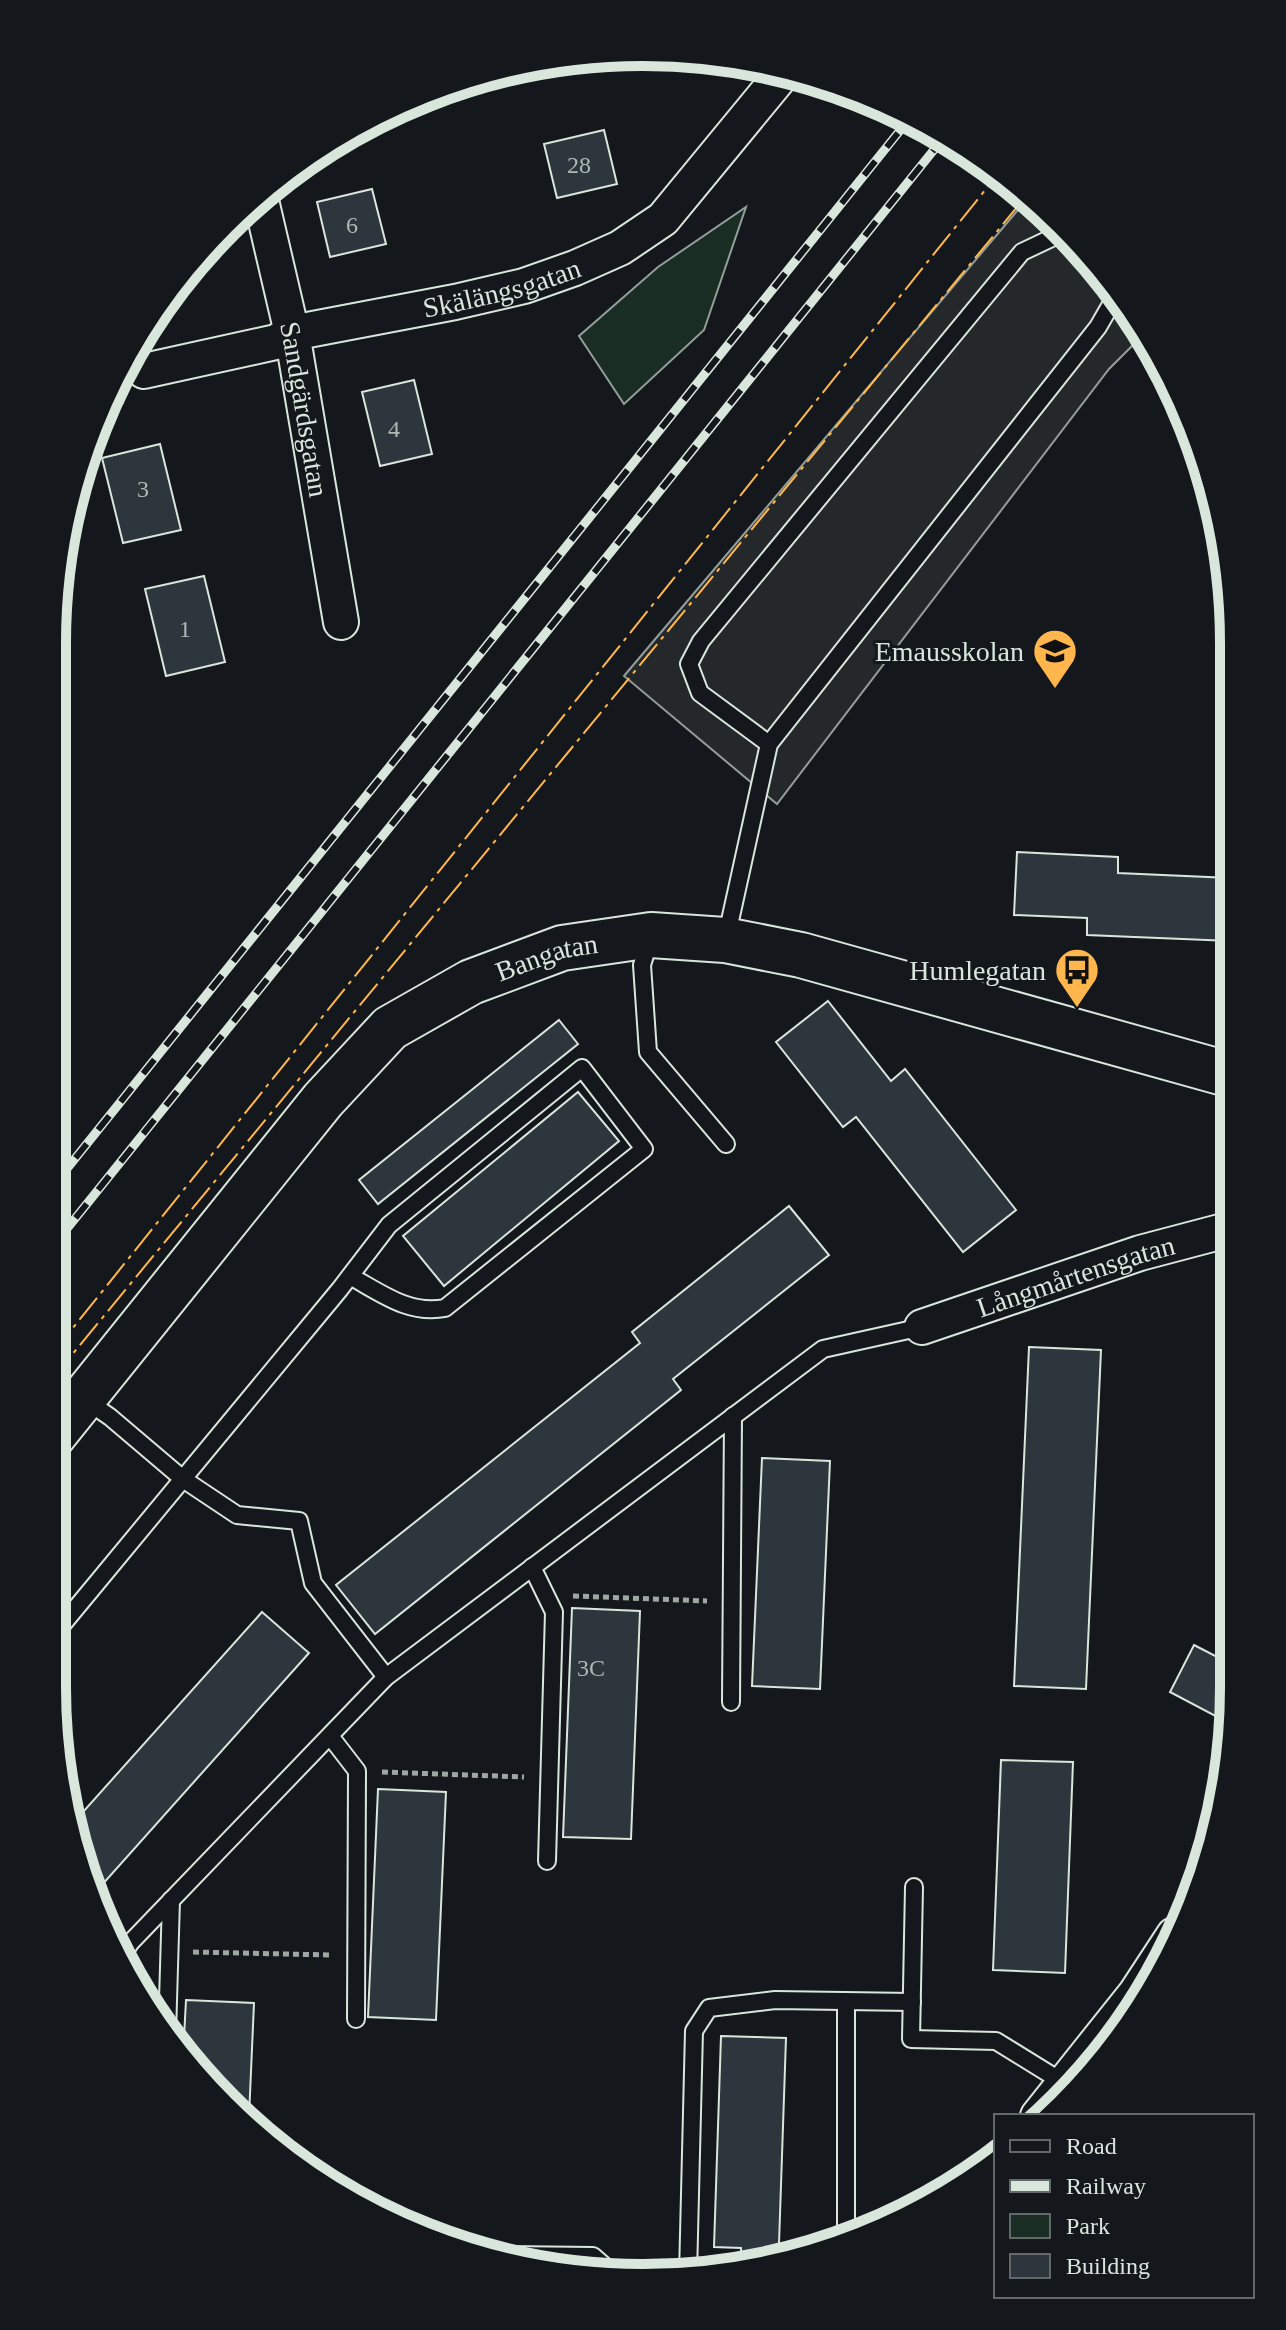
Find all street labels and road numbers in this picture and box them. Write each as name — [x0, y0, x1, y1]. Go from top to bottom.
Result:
street label: Skälängsgatan — [420, 252, 585, 324]
street label: Sandgärdsgatan — [274, 319, 335, 499]
street label: Bangatan — [491, 928, 600, 987]
street label: Långmårtensgatan — [973, 1230, 1178, 1323]

